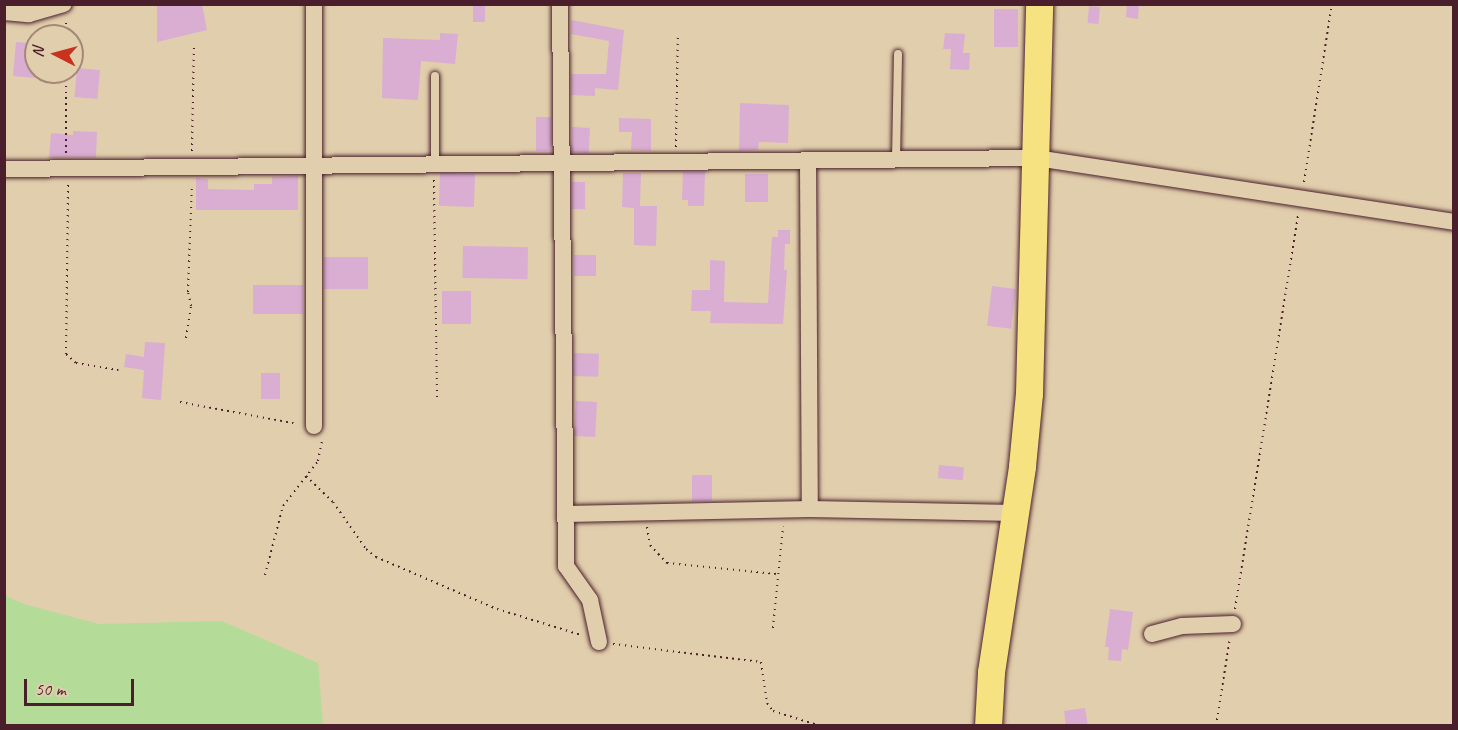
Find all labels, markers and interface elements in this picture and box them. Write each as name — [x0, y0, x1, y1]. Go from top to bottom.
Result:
north arrow — [24, 24, 84, 84]
text: N — [28, 46, 49, 58]
scale bar — [27, 667, 136, 705]
text: 50 m — [35, 678, 66, 700]

